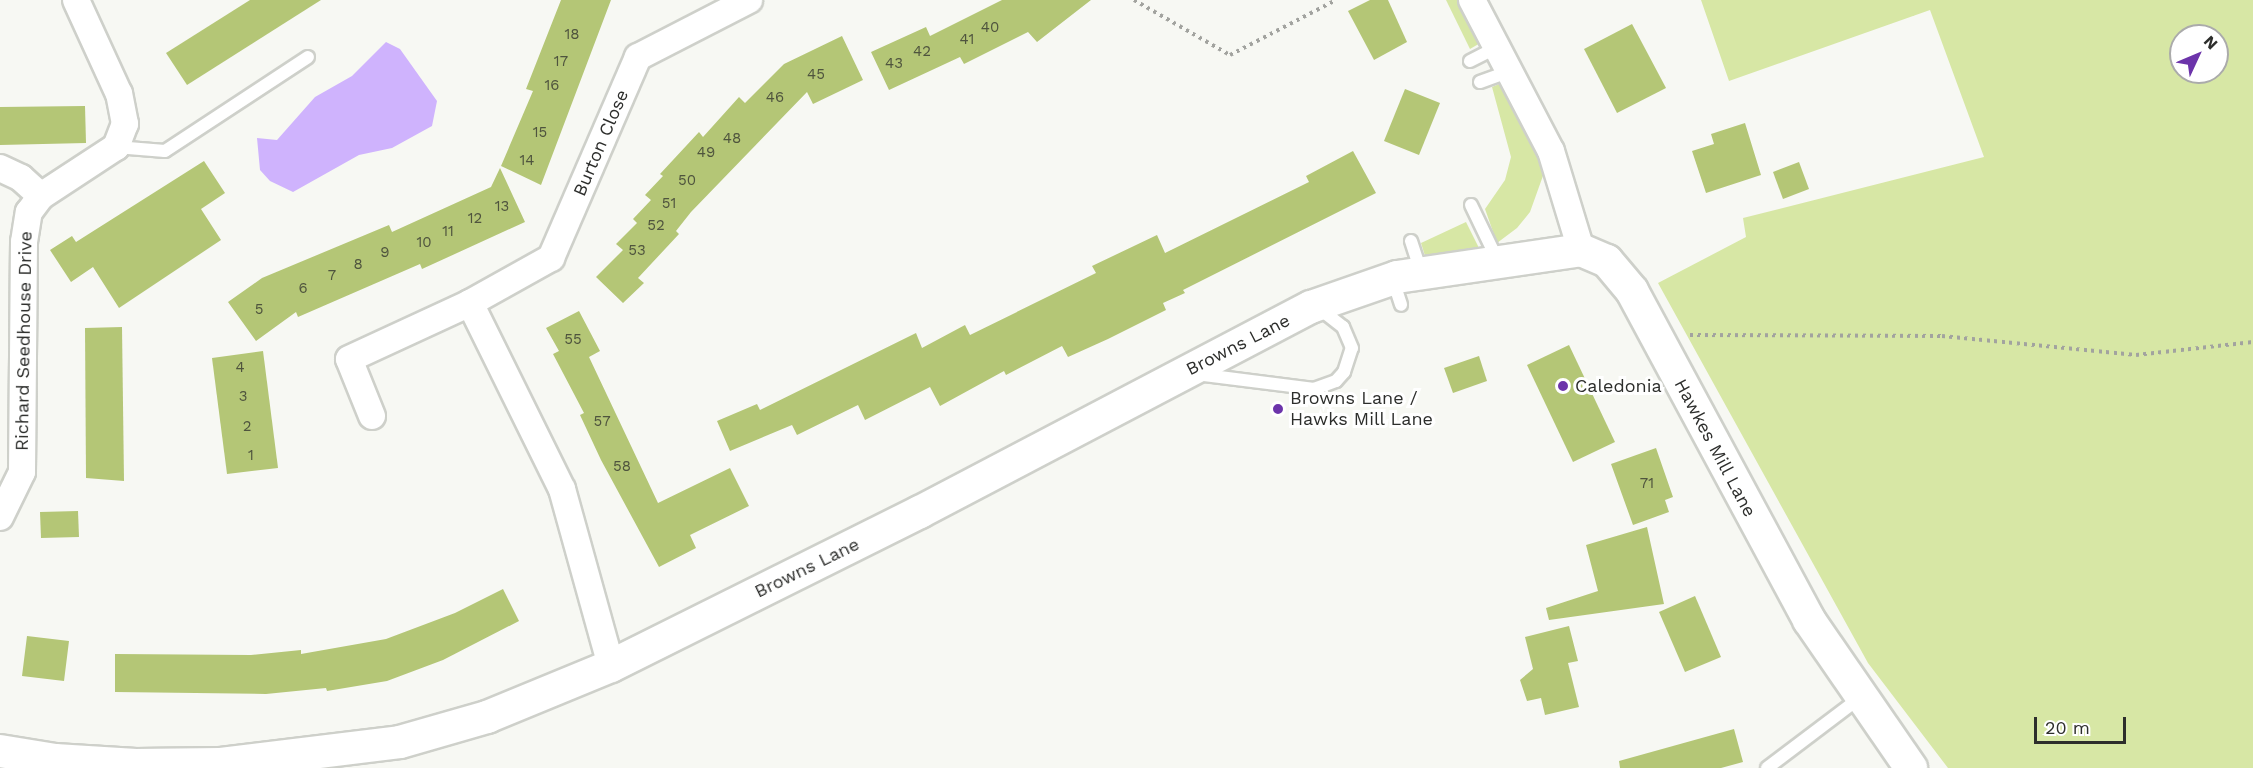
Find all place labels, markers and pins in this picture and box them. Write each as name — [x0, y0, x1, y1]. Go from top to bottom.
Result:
place label: Caledonia — [1575, 375, 1662, 397]
marker: Caledonia — [1556, 379, 1570, 393]
place label: Browns Lane / Hawks Mill Lane — [1290, 388, 1434, 430]
marker: Browns Lane / Hawks Mill Lane — [1271, 402, 1285, 416]

